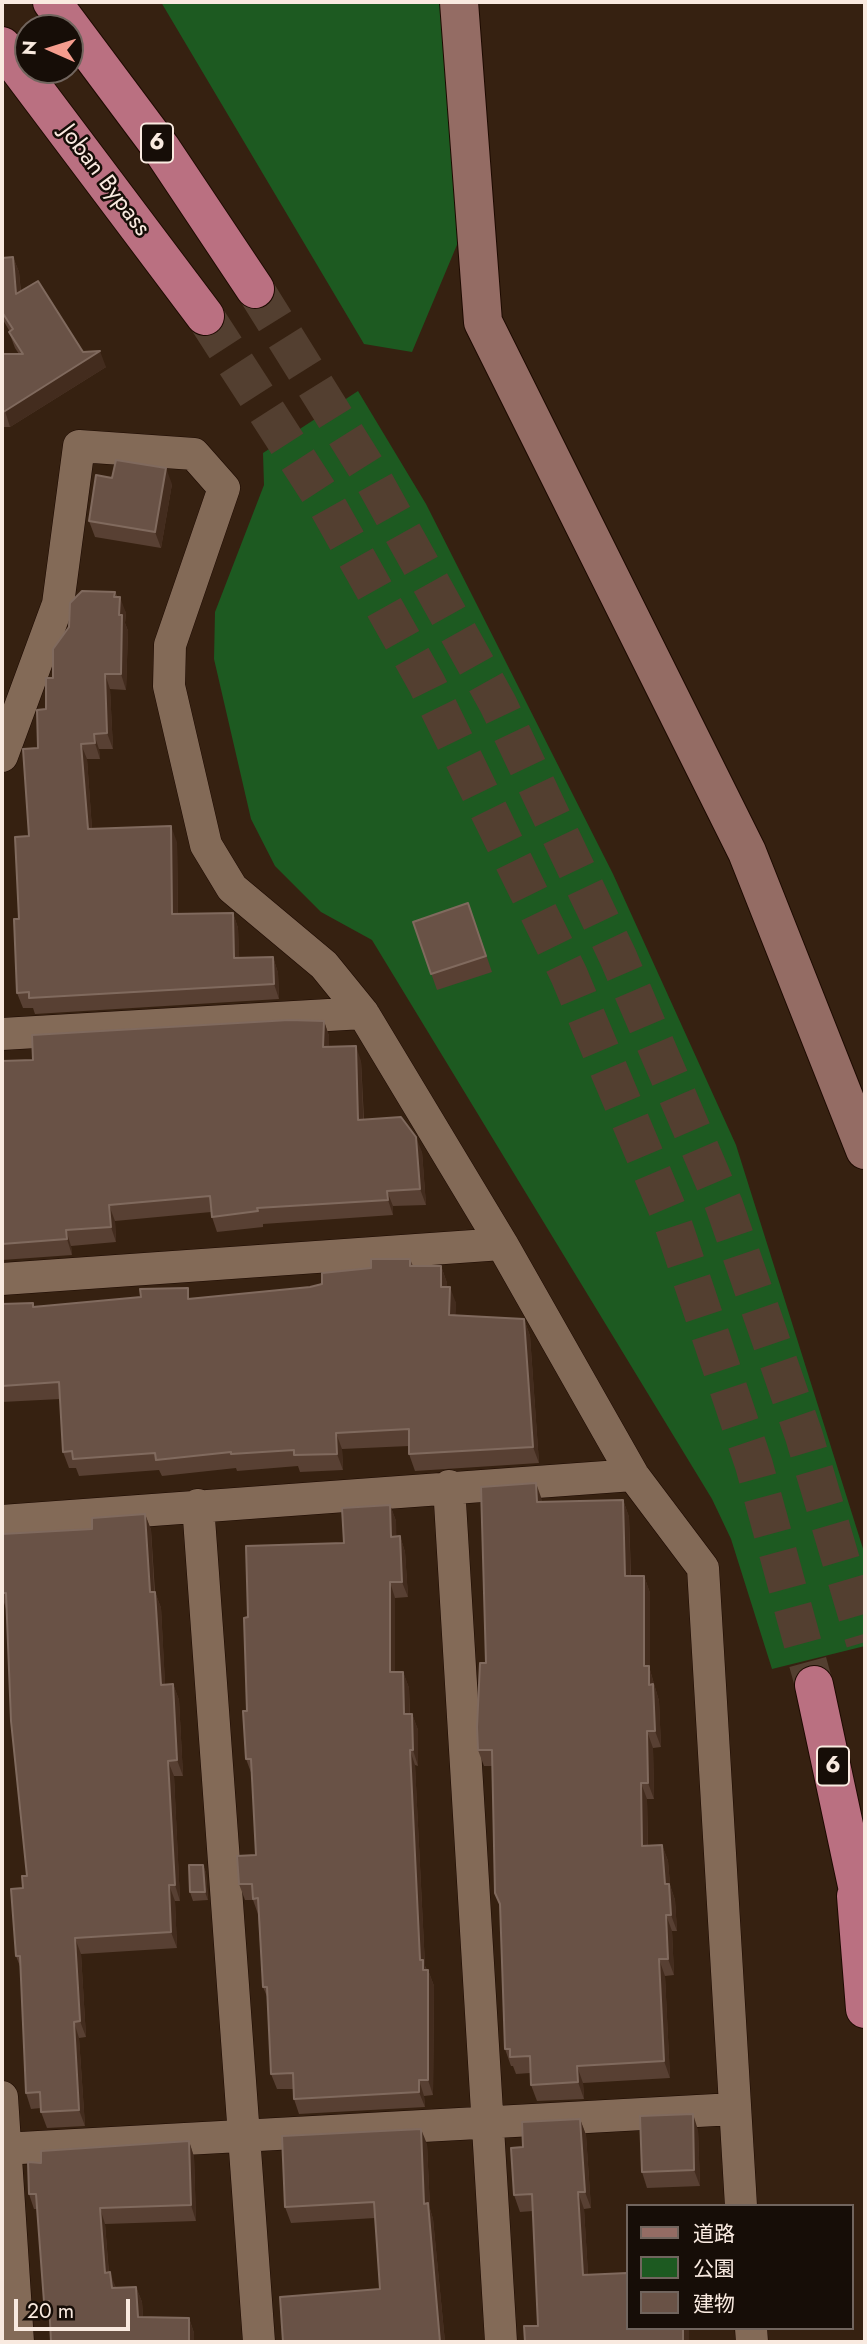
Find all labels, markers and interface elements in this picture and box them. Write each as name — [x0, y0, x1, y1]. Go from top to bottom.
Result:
north arrow — [14, 14, 84, 84]
text: N — [16, 40, 43, 56]
street label: Joban Bypass — [53, 119, 155, 243]
road number: 6 — [141, 124, 173, 162]
road number: 6 — [817, 1746, 849, 1786]
legend — [626, 2204, 853, 2330]
text: 道路 — [693, 2219, 735, 2249]
text: 公園 — [693, 2254, 735, 2284]
scale bar — [18, 2284, 133, 2328]
text: 建物 — [693, 2289, 735, 2319]
text: 20 m — [27, 2296, 74, 2326]

